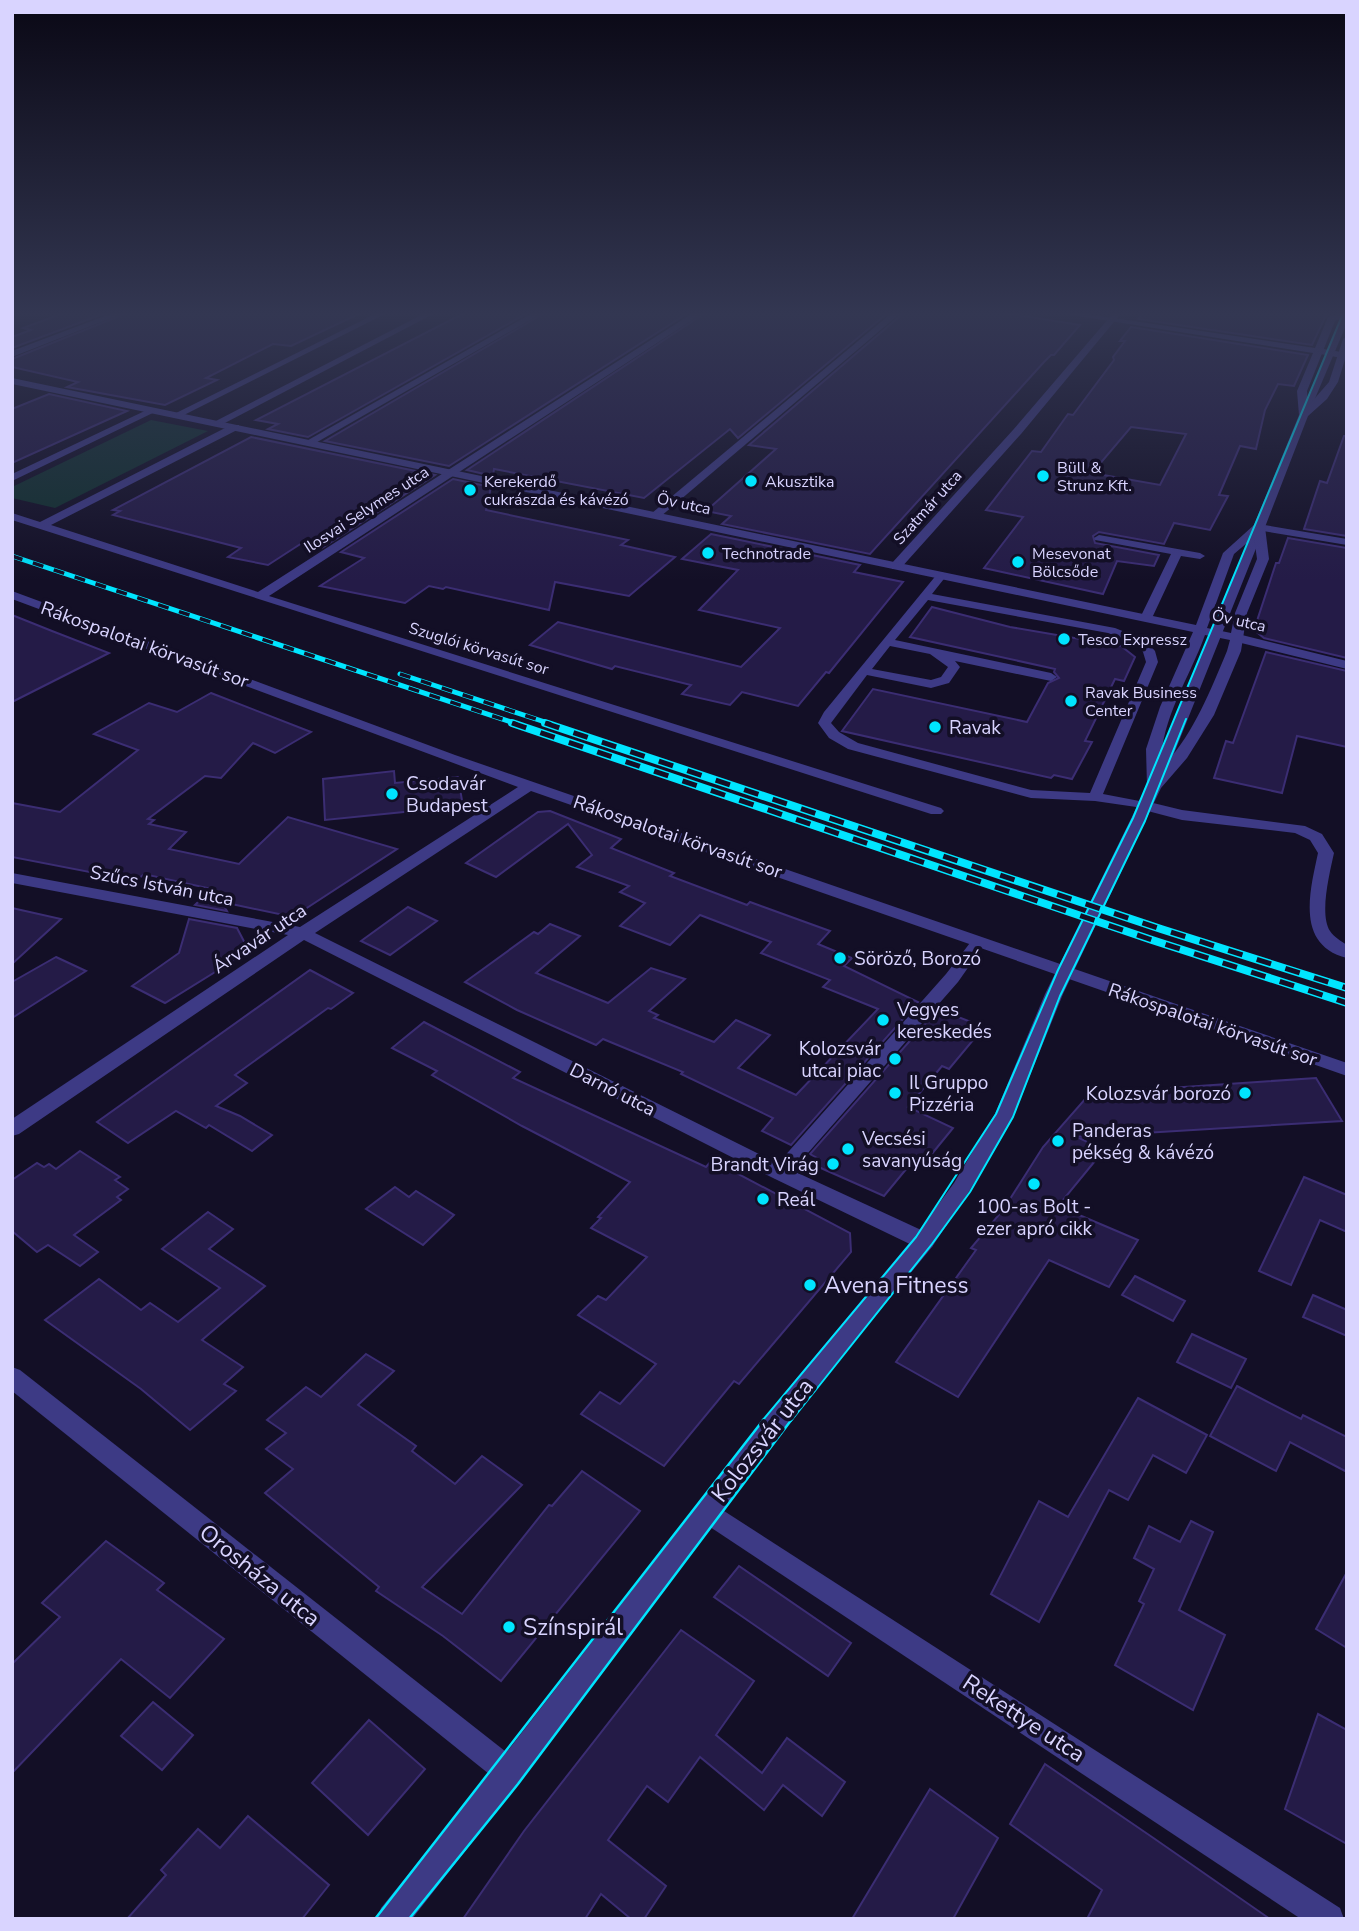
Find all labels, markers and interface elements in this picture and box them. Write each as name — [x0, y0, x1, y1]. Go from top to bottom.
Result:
place label: Büll & Strunz Kft. — [1057, 457, 1132, 497]
street label: Ilosvai Selymes utca — [300, 461, 433, 559]
street label: Szatmár utca — [888, 466, 967, 550]
marker: Büll & Strunz Kft. — [1035, 468, 1051, 484]
place label: Kerekerdő cukrászda és kávézó — [484, 471, 629, 511]
place label: Akusztika — [765, 471, 834, 493]
marker: Akusztika — [743, 473, 759, 489]
marker: Kerekerdő cukrászda és kávézó — [462, 482, 478, 498]
street label: Öv utca — [655, 488, 713, 520]
place label: Technotrade — [722, 543, 811, 565]
place label: Mesevonat Bölcsőde — [1032, 543, 1111, 583]
marker: Technotrade — [700, 545, 716, 561]
marker: Mesevonat Bölcsőde — [1010, 554, 1026, 570]
street label: Rákospalotai körvasút sor — [37, 595, 252, 695]
street label: Öv utca — [1210, 604, 1268, 638]
street label: Szuglói körvasút sor — [406, 617, 552, 681]
place label: Tesco Expressz — [1078, 629, 1187, 651]
marker: Tesco Expressz — [1056, 631, 1072, 647]
place label: Ravak Business Center — [1085, 682, 1197, 722]
marker: Ravak Business Center — [1063, 693, 1079, 709]
place label: Ravak — [949, 715, 1001, 741]
marker: Ravak — [927, 719, 943, 735]
place label: Csodavár Budapest — [406, 771, 488, 819]
marker: Csodavár Budapest — [384, 786, 400, 802]
street label: Rákospalotai körvasút sor — [570, 789, 786, 885]
street label: Szűcs István utca — [88, 859, 236, 913]
street label: Árvavár utca — [207, 898, 312, 980]
place label: Söröző, Borozó — [854, 946, 981, 972]
marker: Söröző, Borozó — [832, 950, 848, 966]
street label: Rákospalotai körvasút sor — [1105, 977, 1321, 1073]
place label: Vegyes kereskedés — [896, 997, 992, 1045]
marker: Vegyes kereskedés — [875, 1012, 891, 1028]
place label: Kolozsvár utcai piac — [799, 1036, 881, 1084]
marker: Kolozsvár utcai piac — [887, 1051, 903, 1067]
street label: Darnó utca — [565, 1057, 660, 1123]
place label: Il Gruppo Pizzéria — [909, 1070, 988, 1118]
place label: Kolozsvár borozó — [1086, 1081, 1231, 1107]
marker: Il Gruppo Pizzéria — [887, 1085, 903, 1101]
marker: Kolozsvár borozó — [1237, 1085, 1253, 1101]
place label: Panderas pékség & kávézó — [1072, 1118, 1214, 1166]
place label: Vecsési savanyúság — [861, 1126, 962, 1174]
marker: Panderas pékség & kávézó — [1050, 1133, 1066, 1149]
marker: Vecsési savanyúság — [840, 1141, 856, 1157]
place label: Brandt Virág — [711, 1152, 819, 1178]
marker: Brandt Virág — [825, 1156, 841, 1172]
marker: 100-as Bolt - ezer apró cikk — [1026, 1176, 1042, 1192]
place label: Reál — [777, 1187, 816, 1213]
marker: Reál — [755, 1191, 771, 1207]
place label: 100-as Bolt - ezer apró cikk — [976, 1194, 1092, 1242]
place label: Avena Fitness — [824, 1270, 969, 1301]
marker: Avena Fitness — [802, 1277, 818, 1293]
street label: Kolozsvár utca — [704, 1372, 821, 1509]
street label: Orosháza utca — [193, 1517, 327, 1634]
place label: Színspirál — [523, 1612, 623, 1643]
marker: Színspirál — [501, 1619, 517, 1635]
street label: Rekettye utca — [957, 1667, 1091, 1770]

